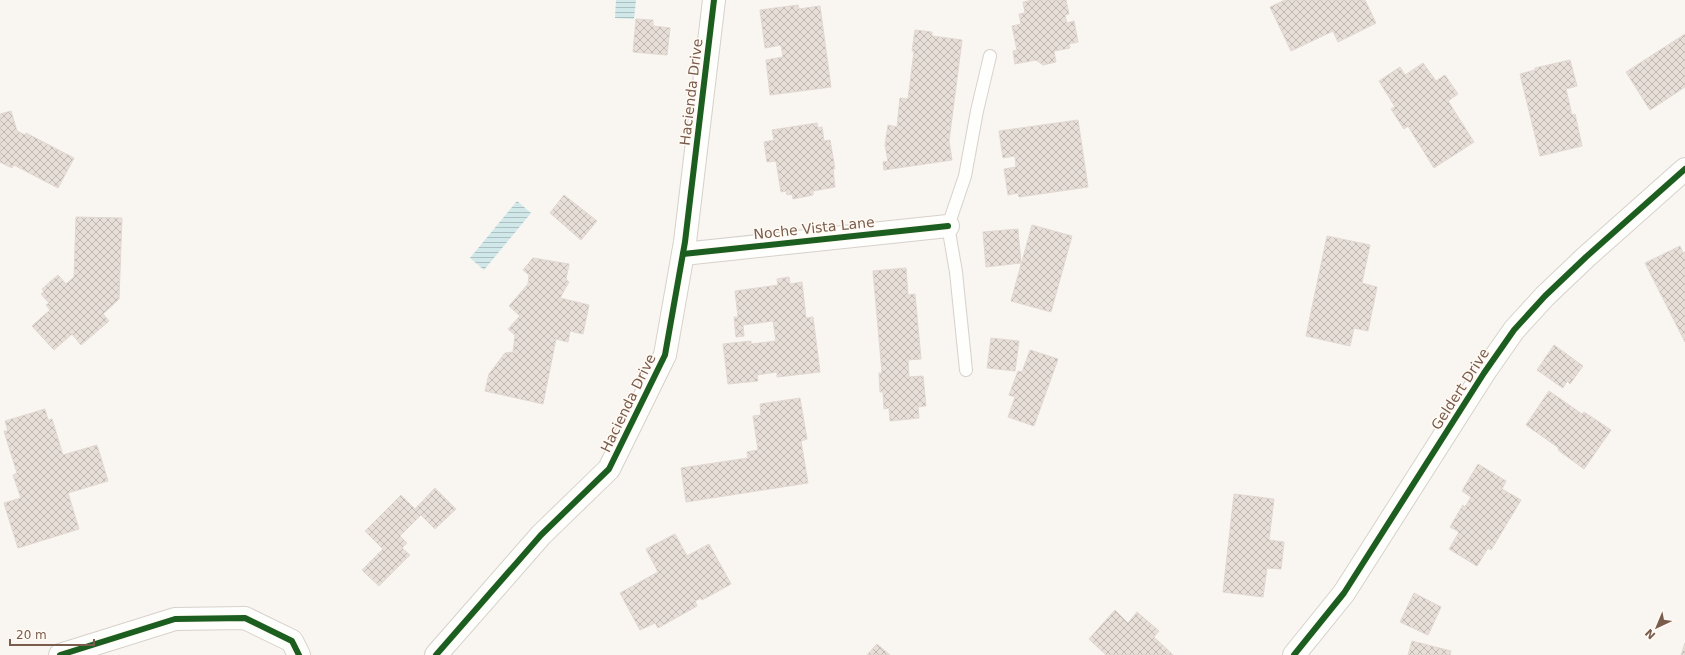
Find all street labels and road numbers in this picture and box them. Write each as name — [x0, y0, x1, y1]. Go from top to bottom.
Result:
street label: Hacienda Drive — [677, 38, 705, 146]
street label: Noche Vista Lane — [753, 214, 875, 242]
street label: Geldert Drive — [1428, 345, 1492, 433]
street label: Hacienda Drive — [597, 351, 659, 455]

